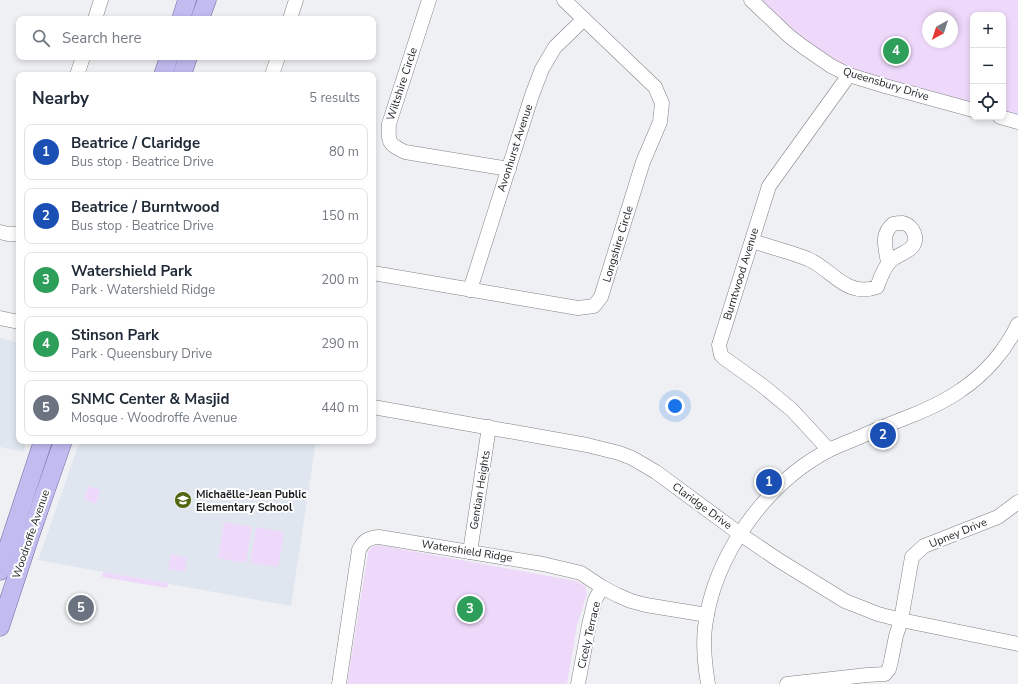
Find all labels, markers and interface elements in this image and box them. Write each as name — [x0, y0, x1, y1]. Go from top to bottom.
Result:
north arrow — [922, 12, 958, 48]
map controls — [970, 12, 1006, 120]
button: + — [970, 12, 1006, 48]
search box — [16, 16, 376, 60]
icon: search — [30, 27, 52, 49]
text: Search here — [62, 28, 142, 48]
pin: 4 — [883, 36, 909, 66]
street label: Wiltshire Circle — [383, 45, 421, 123]
button: − — [970, 48, 1006, 84]
street label: Queensbury Drive — [841, 64, 931, 104]
button: locate — [970, 84, 1006, 120]
text: Nearby — [32, 87, 89, 110]
text: 5 results — [309, 89, 360, 107]
street label: Avonhurst Avenue — [494, 102, 536, 194]
text: Beatrice / Claridge — [71, 133, 200, 153]
text: 1 — [42, 143, 50, 161]
text: 80 m — [329, 143, 359, 161]
text: Bus stop · Beatrice Drive — [71, 153, 214, 171]
text: Beatrice / Burntwood — [71, 197, 219, 217]
street label: Longshire Circle — [599, 204, 637, 284]
text: 2 — [42, 207, 50, 225]
text: 150 m — [321, 207, 359, 225]
text: Bus stop · Beatrice Drive — [71, 217, 214, 235]
street label: Burntwood Avenue — [720, 226, 762, 322]
text: Watershield Park — [71, 261, 192, 281]
text: 3 — [42, 271, 50, 289]
text: 200 m — [321, 271, 359, 289]
text: Park · Watershield Ridge — [71, 281, 215, 299]
text: Stinson Park — [71, 325, 159, 345]
text: 4 — [42, 335, 50, 353]
text: 290 m — [321, 335, 359, 353]
text: Park · Queensbury Drive — [71, 345, 212, 363]
text: SNMC Center & Masjid — [71, 389, 229, 409]
your location — [665, 396, 685, 416]
text: 5 — [42, 399, 50, 417]
text: 440 m — [321, 399, 359, 417]
text: Mosque · Woodroffe Avenue — [71, 409, 237, 427]
pin: 2 — [870, 420, 896, 450]
street label: Gentian Heights — [466, 449, 494, 531]
pin: 1 — [756, 467, 782, 497]
street label: Claridge Drive — [669, 479, 735, 533]
street label: Woodroffe Avenue — [9, 487, 53, 580]
place label: Michaëlle-Jean Public Elementary School — [196, 487, 307, 515]
school or university icon: Michaëlle-Jean Public Elementary School — [173, 490, 193, 510]
street label: Upney Drive — [927, 515, 989, 551]
street label: Watershield Ridge — [420, 536, 514, 566]
pin: 5 — [68, 593, 94, 623]
pin: 3 — [457, 594, 483, 624]
street label: Cicely Terrace — [574, 600, 604, 670]

